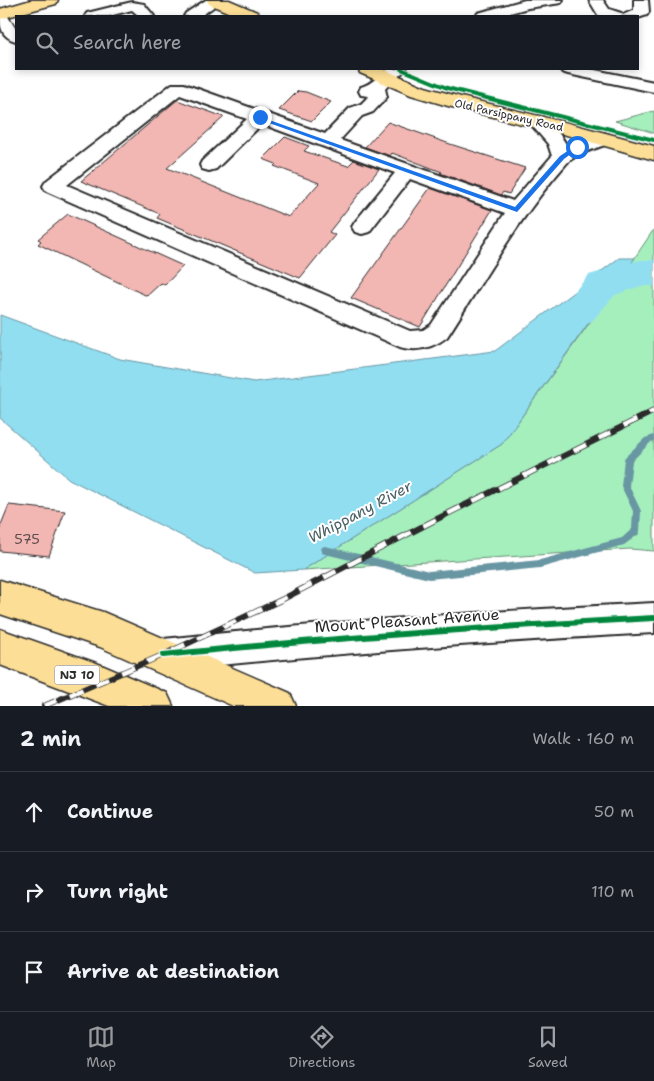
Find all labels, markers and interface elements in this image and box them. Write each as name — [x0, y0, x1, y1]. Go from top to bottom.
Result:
search box — [15, 15, 639, 70]
icon: search — [33, 29, 61, 57]
text: Search here — [73, 30, 182, 55]
street label: Old Parsippany Road — [453, 96, 565, 135]
route end — [249, 106, 272, 129]
route start — [566, 136, 589, 159]
water label: Whippany River — [305, 476, 416, 548]
house number: 575 — [14, 530, 40, 548]
street label: Mount Pleasant Avenue — [314, 604, 500, 637]
road number: NJ 10 — [54, 666, 100, 684]
text: 2 min — [20, 725, 81, 753]
text: Walk · 160 m — [533, 728, 634, 749]
icon: ahead — [20, 798, 48, 826]
text: Continue — [67, 799, 153, 824]
text: 50 m — [594, 801, 634, 822]
icon: right — [20, 878, 48, 906]
text: Turn right — [67, 879, 168, 904]
text: 110 m — [591, 881, 634, 902]
icon: arrive — [20, 958, 48, 986]
text: Arrive at destination — [67, 959, 279, 984]
tab: Map — [86, 1023, 116, 1071]
tab: Directions — [289, 1023, 356, 1071]
tab: Saved — [528, 1023, 568, 1071]

